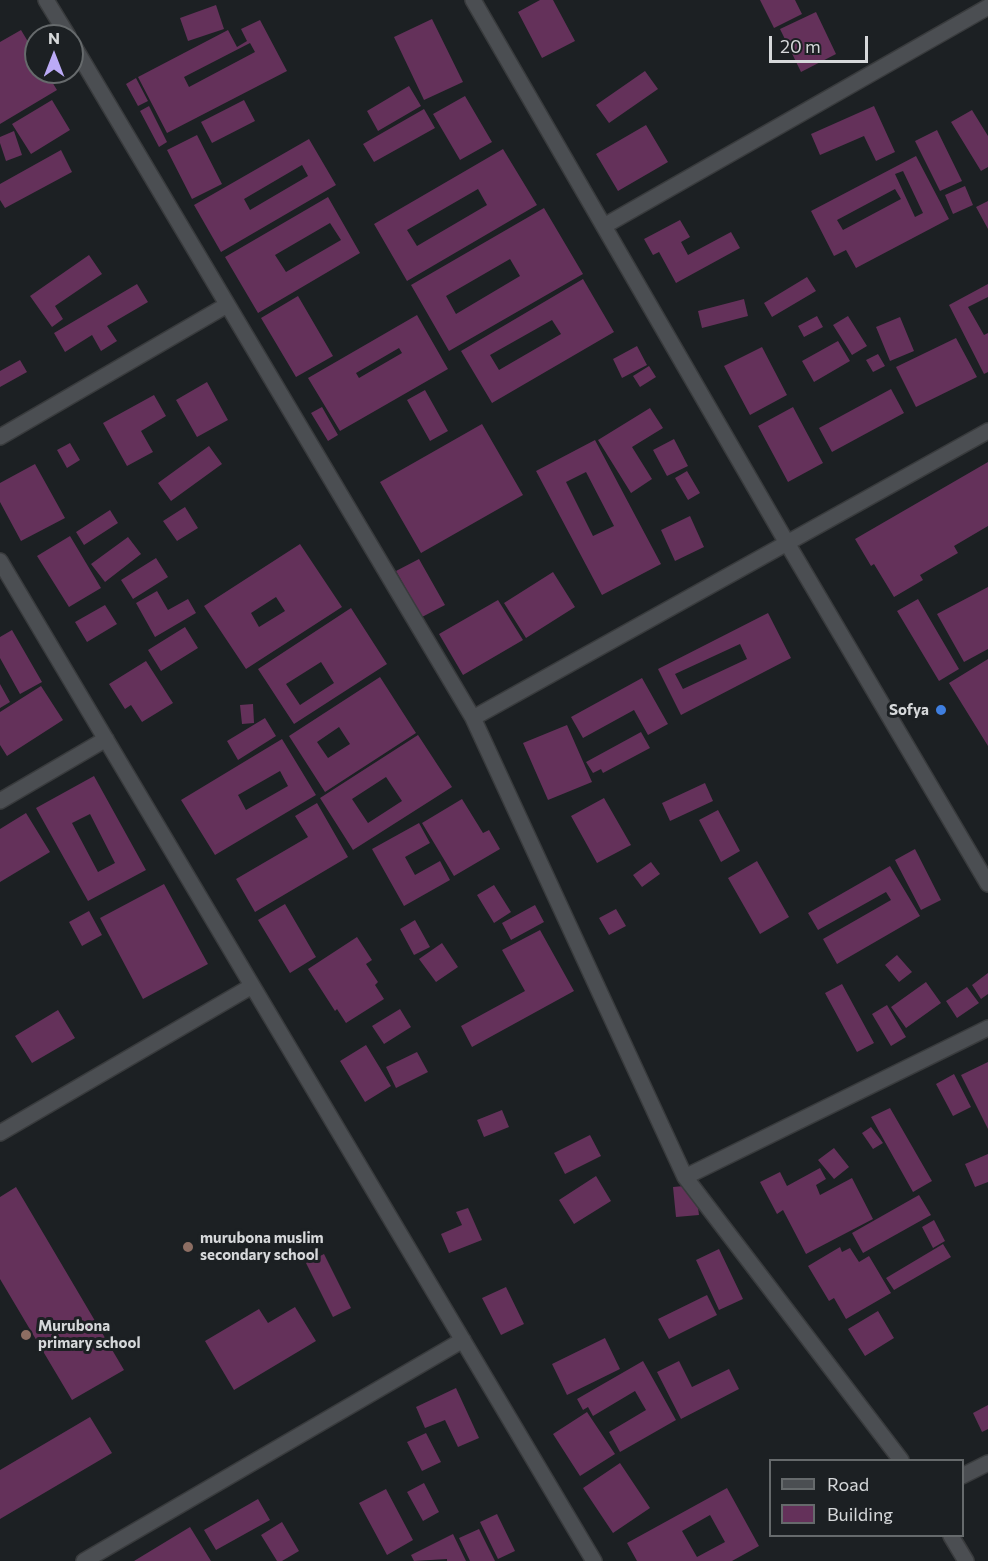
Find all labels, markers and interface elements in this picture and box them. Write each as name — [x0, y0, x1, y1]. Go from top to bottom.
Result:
north arrow — [24, 24, 84, 84]
scale bar — [772, 24, 871, 62]
text: N — [48, 28, 60, 47]
text: 20 m — [780, 35, 821, 57]
place label: Sofya — [889, 701, 929, 719]
marker: Sofya — [934, 703, 948, 717]
place label: murubona muslim secondary school — [200, 1229, 324, 1264]
marker: murubona muslim secondary school — [181, 1240, 195, 1254]
place label: Murubona primary school — [38, 1317, 140, 1352]
marker: Murubona primary school — [19, 1328, 33, 1342]
legend — [769, 1459, 964, 1537]
text: Road — [827, 1473, 869, 1495]
text: Building — [827, 1503, 893, 1525]

